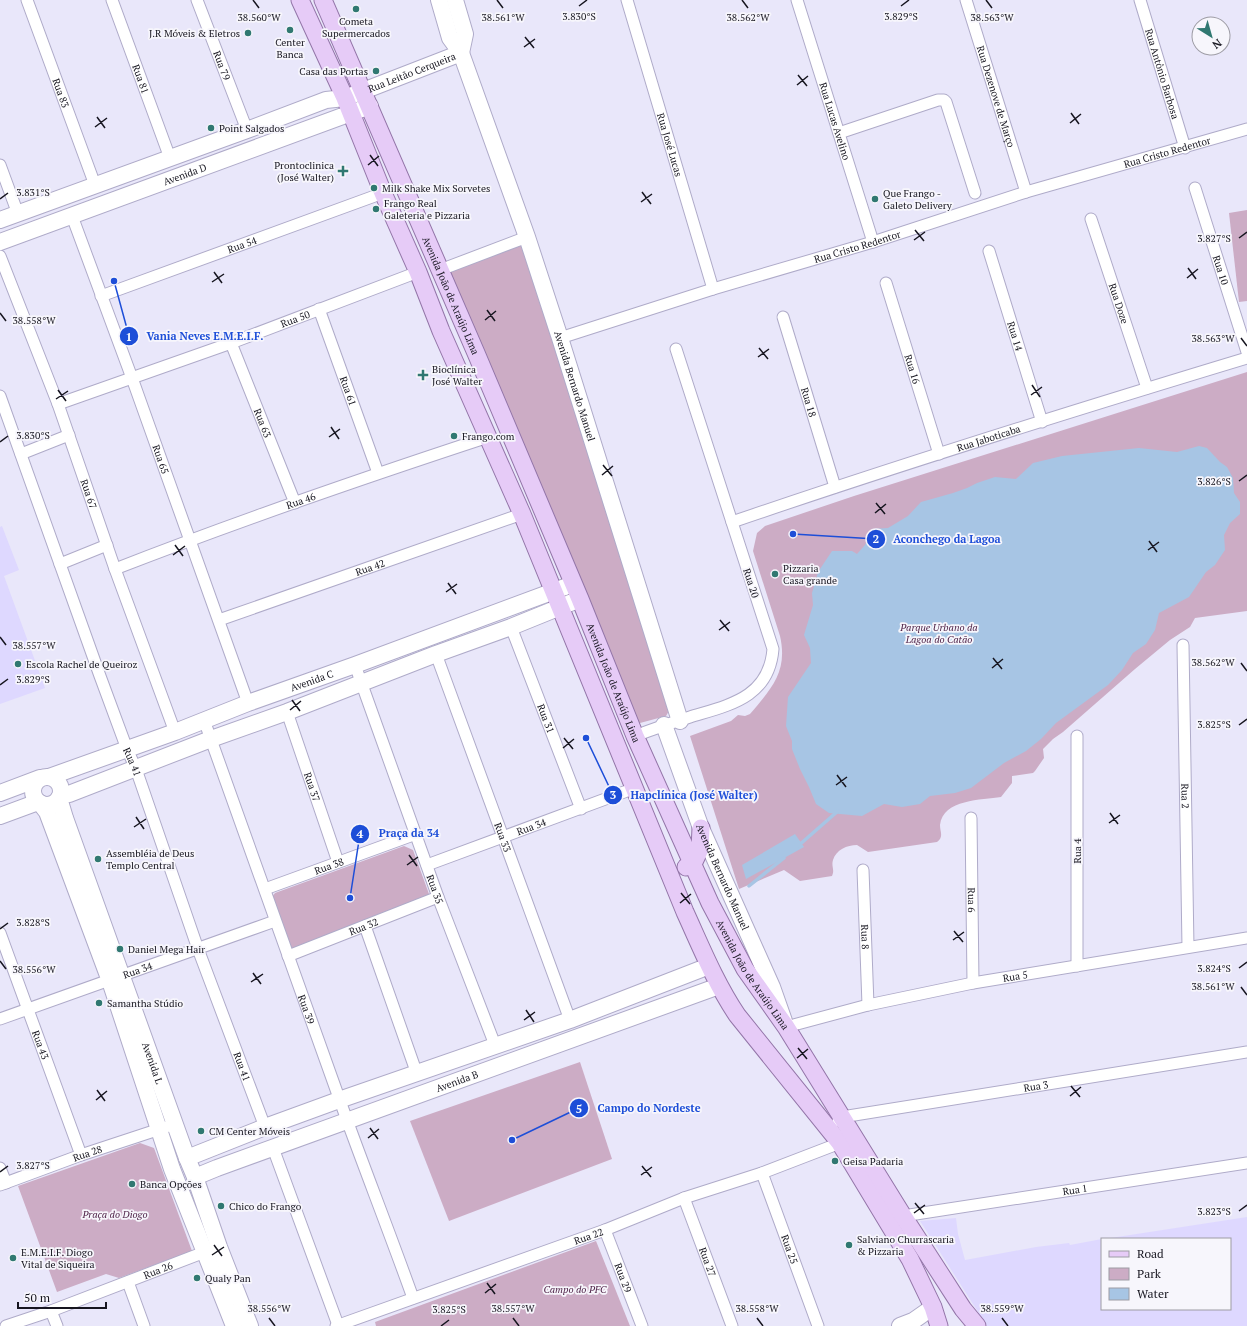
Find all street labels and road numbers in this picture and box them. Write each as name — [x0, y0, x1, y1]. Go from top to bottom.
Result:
street label: Rua Antônio Barbosa — [1143, 27, 1182, 120]
street label: Rua Dezenove de Março — [974, 44, 1018, 149]
street label: Rua 79 — [211, 49, 234, 82]
street label: Rua Leitão Cerqueira — [366, 49, 457, 95]
street label: Rua 81 — [130, 62, 152, 95]
street label: Rua 83 — [50, 76, 72, 109]
street label: Rua Lucas Avelino — [817, 81, 853, 162]
street label: Rua José Lucas — [654, 111, 686, 178]
street label: Rua Cristo Redentor — [1122, 133, 1212, 170]
street label: Avenida D — [161, 160, 208, 188]
street label: Rua Cristo Redentor — [812, 227, 902, 266]
street label: Rua 54 — [225, 233, 259, 256]
street label: Avenida João de Araújo Lima — [420, 234, 482, 357]
street label: Rua 10 — [1210, 254, 1232, 286]
street label: Rua Doze — [1106, 282, 1132, 325]
street label: Rua 50 — [279, 307, 312, 330]
street label: Rua 14 — [1005, 320, 1026, 353]
street label: Avenida Bernardo Manuel — [552, 329, 598, 443]
street label: Rua 16 — [902, 353, 924, 386]
street label: Rua 61 — [337, 374, 360, 407]
street label: Rua 18 — [798, 386, 820, 419]
street label: Rua 63 — [251, 406, 275, 439]
street label: Rua Jaboticaba — [955, 422, 1022, 454]
street label: Rua 65 — [150, 443, 172, 476]
street label: Rua 67 — [78, 477, 100, 510]
street label: Rua 46 — [284, 489, 318, 512]
street label: Rua 42 — [354, 556, 386, 578]
street label: Rua 20 — [740, 567, 762, 599]
street label: Avenida João de Araújo Lima — [584, 621, 644, 744]
street label: Avenida C — [289, 667, 335, 694]
street label: Rua 31 — [535, 702, 558, 735]
street label: Rua 41 — [121, 745, 144, 778]
street label: Rua 37 — [301, 770, 323, 803]
street label: Rua 2 — [1179, 783, 1192, 809]
street label: Rua 34 — [515, 815, 548, 838]
street label: Rua 33 — [492, 821, 514, 854]
street label: Avenida Bernardo Manuel — [694, 822, 752, 932]
street label: Rua 4 — [1071, 838, 1084, 863]
street label: Rua 38 — [312, 854, 345, 877]
street label: Rua 35 — [424, 873, 446, 906]
street label: Rua 6 — [965, 887, 979, 913]
street label: Rua 32 — [347, 915, 380, 938]
street label: Avenida João de Araújo Lima — [714, 917, 792, 1032]
street label: Rua 8 — [859, 924, 872, 950]
street label: Rua 34 — [121, 959, 155, 981]
street label: Rua 5 — [1002, 968, 1029, 984]
street label: Rua 39 — [295, 993, 318, 1026]
street label: Rua 43 — [29, 1028, 52, 1061]
street label: Avenida L — [139, 1040, 166, 1086]
street label: Rua 41 — [231, 1050, 254, 1083]
street label: Avenida B — [434, 1067, 480, 1095]
street label: Rua 3 — [1023, 1077, 1049, 1094]
street label: Rua 28 — [71, 1142, 104, 1164]
street label: Rua 1 — [1062, 1181, 1088, 1198]
street label: Rua 22 — [572, 1225, 605, 1247]
street label: Rua 25 — [779, 1233, 801, 1266]
street label: Rua 27 — [696, 1245, 719, 1278]
street label: Rua 26 — [141, 1258, 175, 1281]
street label: Rua 29 — [612, 1261, 635, 1294]

